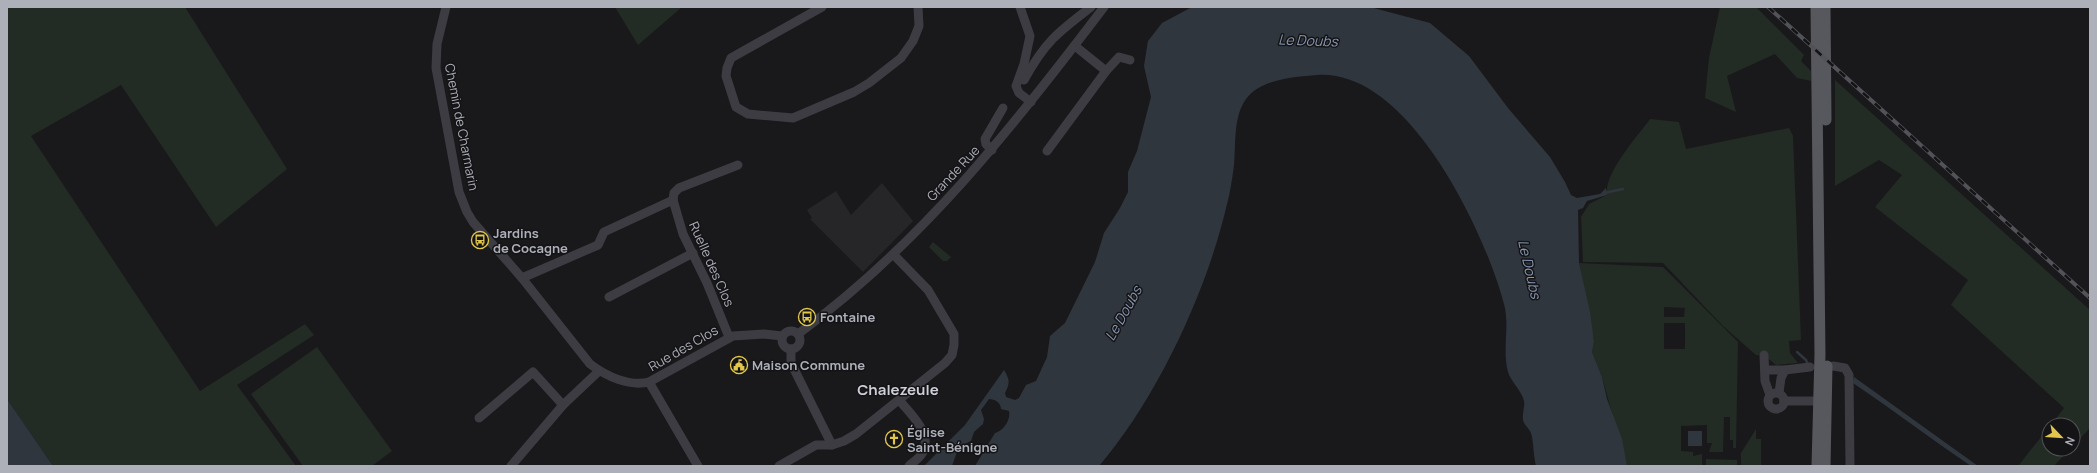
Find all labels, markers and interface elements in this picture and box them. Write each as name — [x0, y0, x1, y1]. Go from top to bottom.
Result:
water label: Le Doubs — [1278, 29, 1340, 51]
street label: Chemin de Charmarin — [441, 62, 483, 192]
street label: Grande Rue — [923, 141, 984, 205]
street label: Ruelle des Clos — [685, 219, 739, 310]
place label: Jardins de Cocagne — [493, 224, 568, 257]
bus stop icon: Jardins de Cocagne — [470, 230, 490, 250]
water label: Le Doubs — [1514, 238, 1546, 302]
water label: Le Doubs — [1100, 281, 1147, 344]
bus stop icon: Fontaine — [797, 307, 817, 327]
place label: Fontaine — [820, 308, 876, 326]
street label: Rue des Clos — [645, 321, 721, 375]
public building icon: Maison Commune — [729, 355, 749, 375]
place label: Maison Commune — [752, 356, 865, 374]
district label: Chalezeule — [857, 379, 939, 400]
north arrow — [2041, 417, 2081, 457]
place label: Église Saint-Bénigne — [907, 423, 998, 456]
church icon: Église Saint-Bénigne — [884, 429, 904, 449]
text: N — [2062, 435, 2079, 448]

